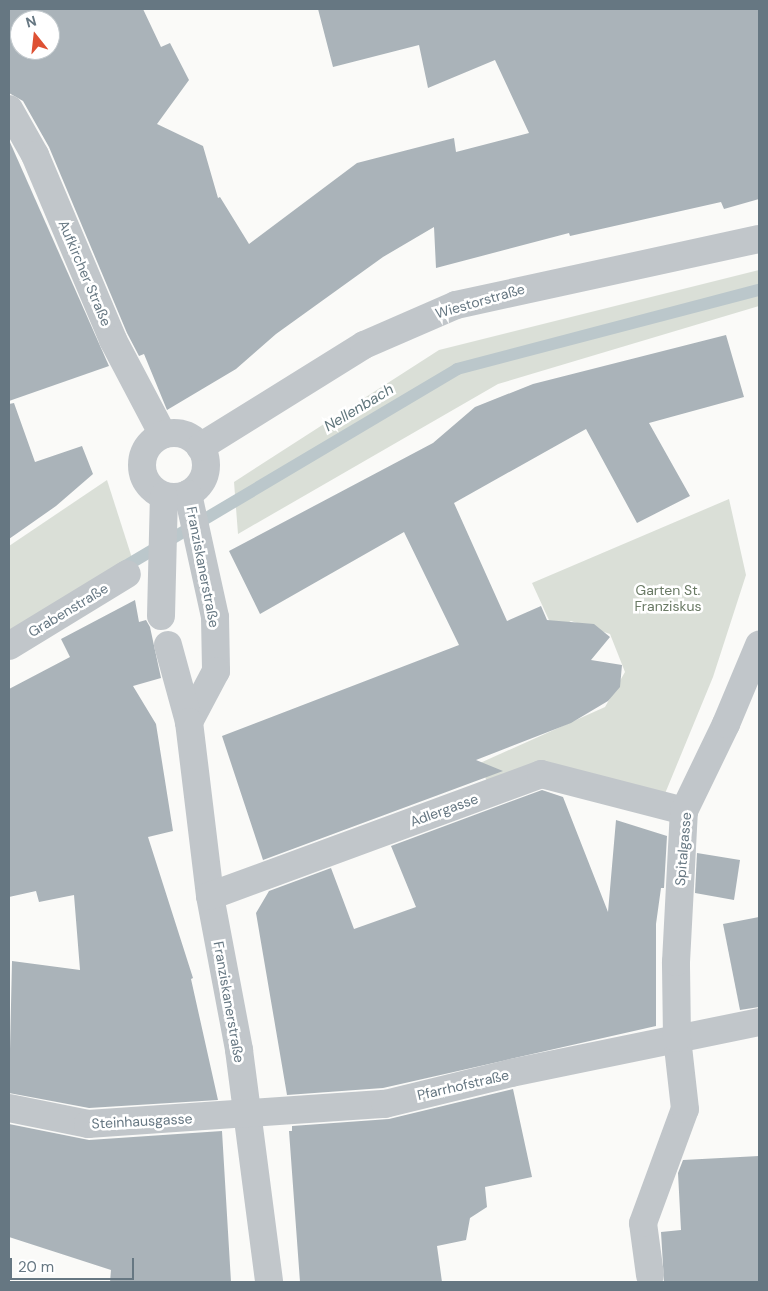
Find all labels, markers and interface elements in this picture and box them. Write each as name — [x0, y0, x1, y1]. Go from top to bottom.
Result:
north arrow — [10, 10, 60, 60]
text: N — [24, 11, 39, 32]
street label: Aufkircher Straße — [55, 217, 115, 329]
street label: Wiestorstraße — [433, 280, 527, 322]
water label: Nellenbach — [321, 380, 397, 436]
street label: Franziskanerstraße — [183, 505, 223, 629]
street label: Grabenstraße — [25, 580, 111, 640]
park label: Garten St. Franziskus — [634, 582, 702, 614]
street label: Adlergasse — [408, 790, 480, 830]
street label: Spitalgasse — [671, 811, 695, 887]
street label: Franziskanerstraße — [210, 940, 248, 1064]
street label: Pfarrhofstraße — [416, 1066, 510, 1104]
street label: Steinhausgasse — [91, 1110, 193, 1132]
scale bar — [12, 1248, 136, 1280]
text: 20 m — [18, 1257, 54, 1277]

